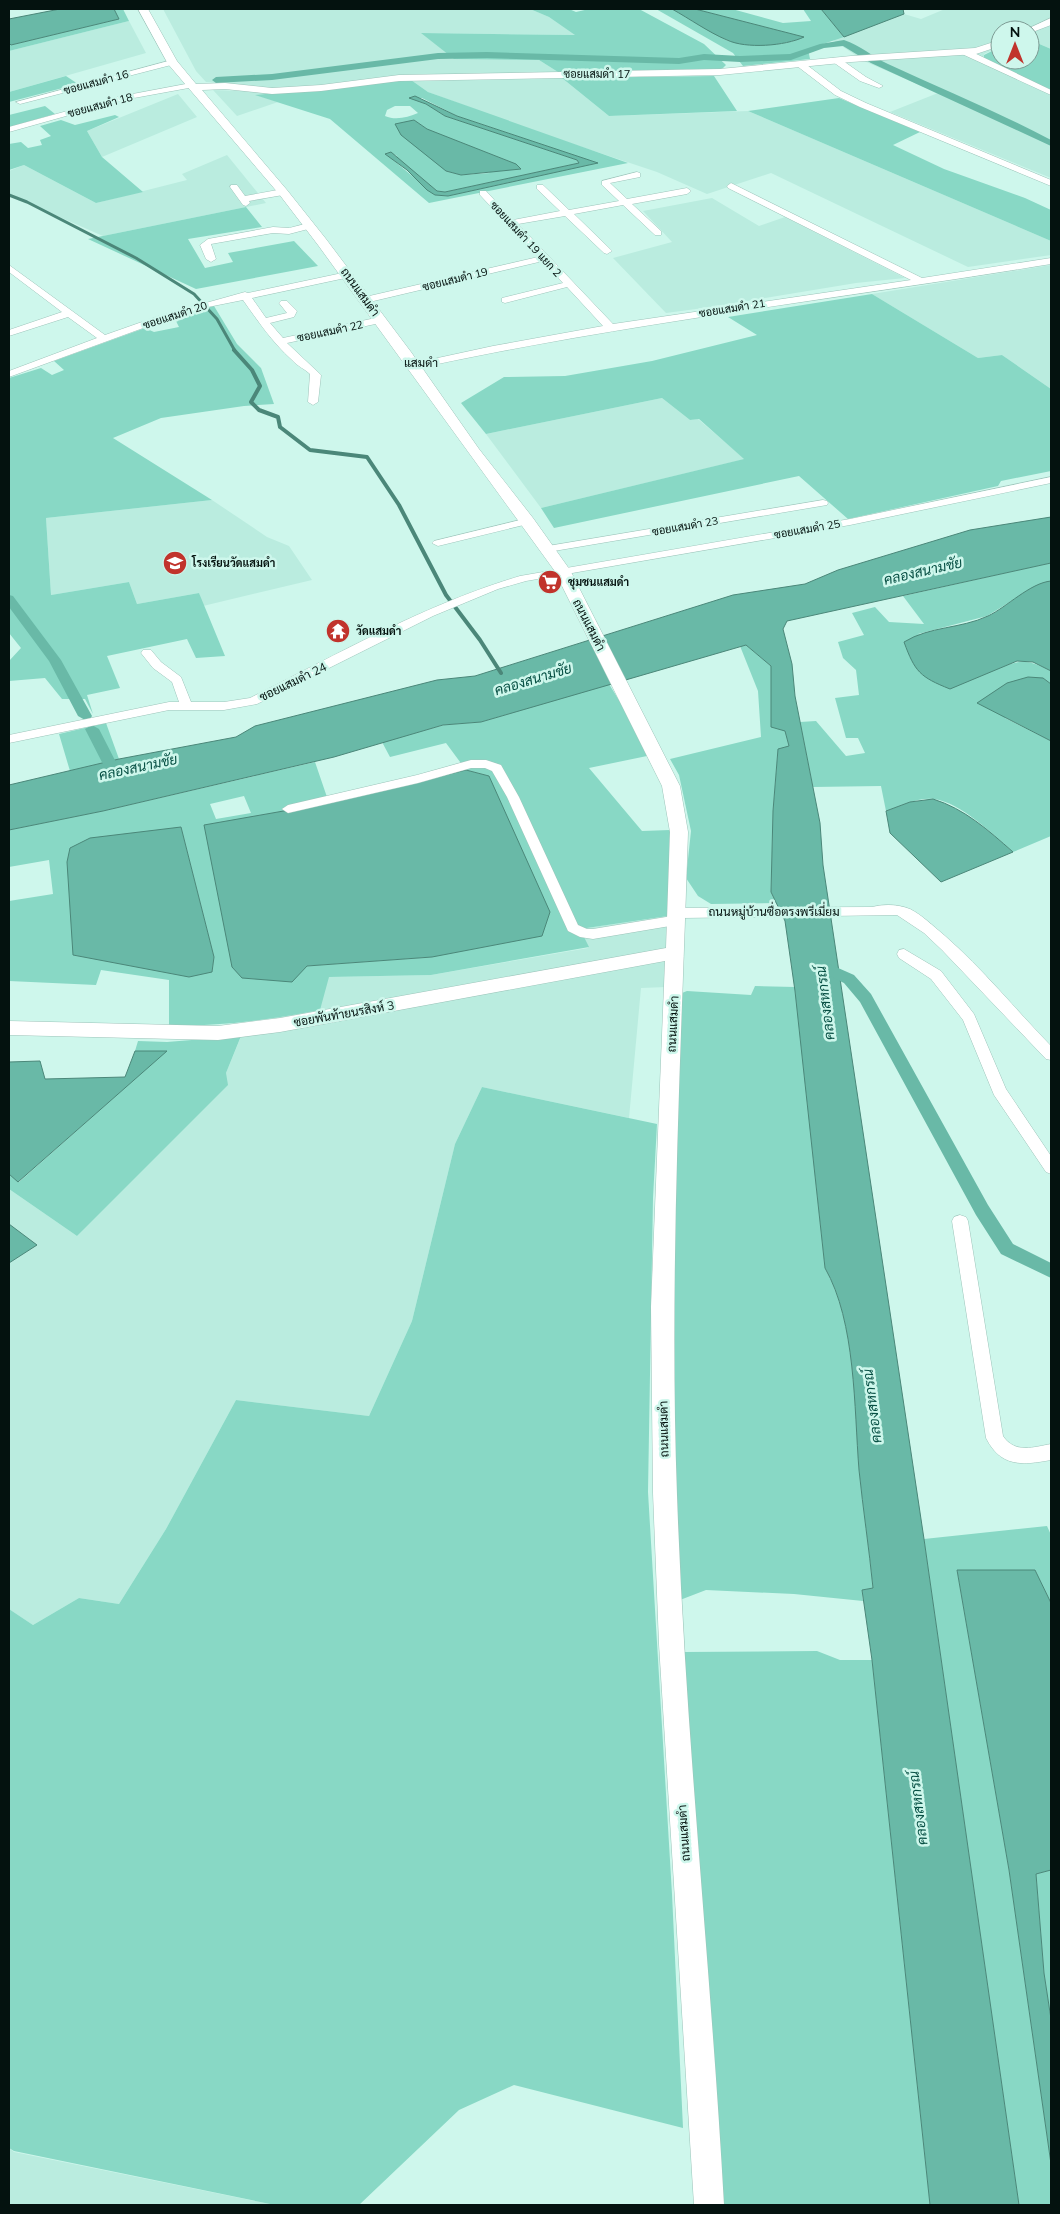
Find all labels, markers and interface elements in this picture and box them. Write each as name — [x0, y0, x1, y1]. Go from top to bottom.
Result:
north arrow — [990, 20, 1040, 70]
text: N — [1010, 23, 1020, 41]
street label: ซอยแสมดำ 16 — [62, 66, 131, 97]
street label: ซอยแสมดำ 17 — [564, 67, 630, 81]
street label: ซอยแสมดำ 18 — [66, 89, 135, 120]
street label: ซอยแสมดำ 19 แยก 2 — [487, 198, 565, 280]
street label: ถนนแสมดำ — [338, 264, 383, 319]
street label: ซอยแสมดำ 19 — [421, 264, 489, 294]
street label: ซอยแสมดำ 21 — [698, 296, 766, 320]
street label: ซอยแสมดำ 20 — [141, 298, 209, 332]
street label: ซอยแสมดำ 22 — [296, 317, 365, 345]
district label: แสมดำ — [404, 355, 438, 370]
street label: ซอยแสมดำ 23 — [651, 513, 719, 539]
street label: ซอยแสมดำ 25 — [773, 516, 842, 542]
school or university icon: โรงเรียนวัดแสมดำ — [162, 550, 188, 576]
water label: คลองสนามชัย — [882, 553, 964, 589]
place label: โรงเรียนวัดแสมดำ — [191, 555, 275, 570]
supermarket icon: ชุมชนแสมดำ — [537, 569, 563, 595]
place label: ชุมชนแสมดำ — [568, 575, 629, 590]
street label: ถนนแสมดำ — [570, 596, 609, 653]
temple icon: วัดแสมดำ — [325, 618, 351, 644]
place label: วัดแสมดำ — [356, 624, 401, 638]
street label: ซอยแสมดำ 24 — [257, 659, 329, 704]
water label: คลองสนามชัย — [492, 659, 574, 699]
water label: คลองสนามชัย — [97, 750, 179, 784]
street label: ถนนหมู่บ้านซื่อตรงพรีเมี่ยม — [708, 901, 840, 920]
water label: คลองสหกรณ์ — [811, 963, 838, 1041]
street label: ถนนแสมดำ — [664, 995, 681, 1053]
street label: ซอยพันท้ายนรสิงห์ 3 — [292, 997, 395, 1030]
water label: คลองสหกรณ์ — [858, 1366, 885, 1444]
street label: ถนนแสมดำ — [656, 1401, 671, 1457]
water label: คลองสหกรณ์ — [904, 1768, 931, 1846]
street label: ถนนแสมดำ — [674, 1804, 693, 1862]

